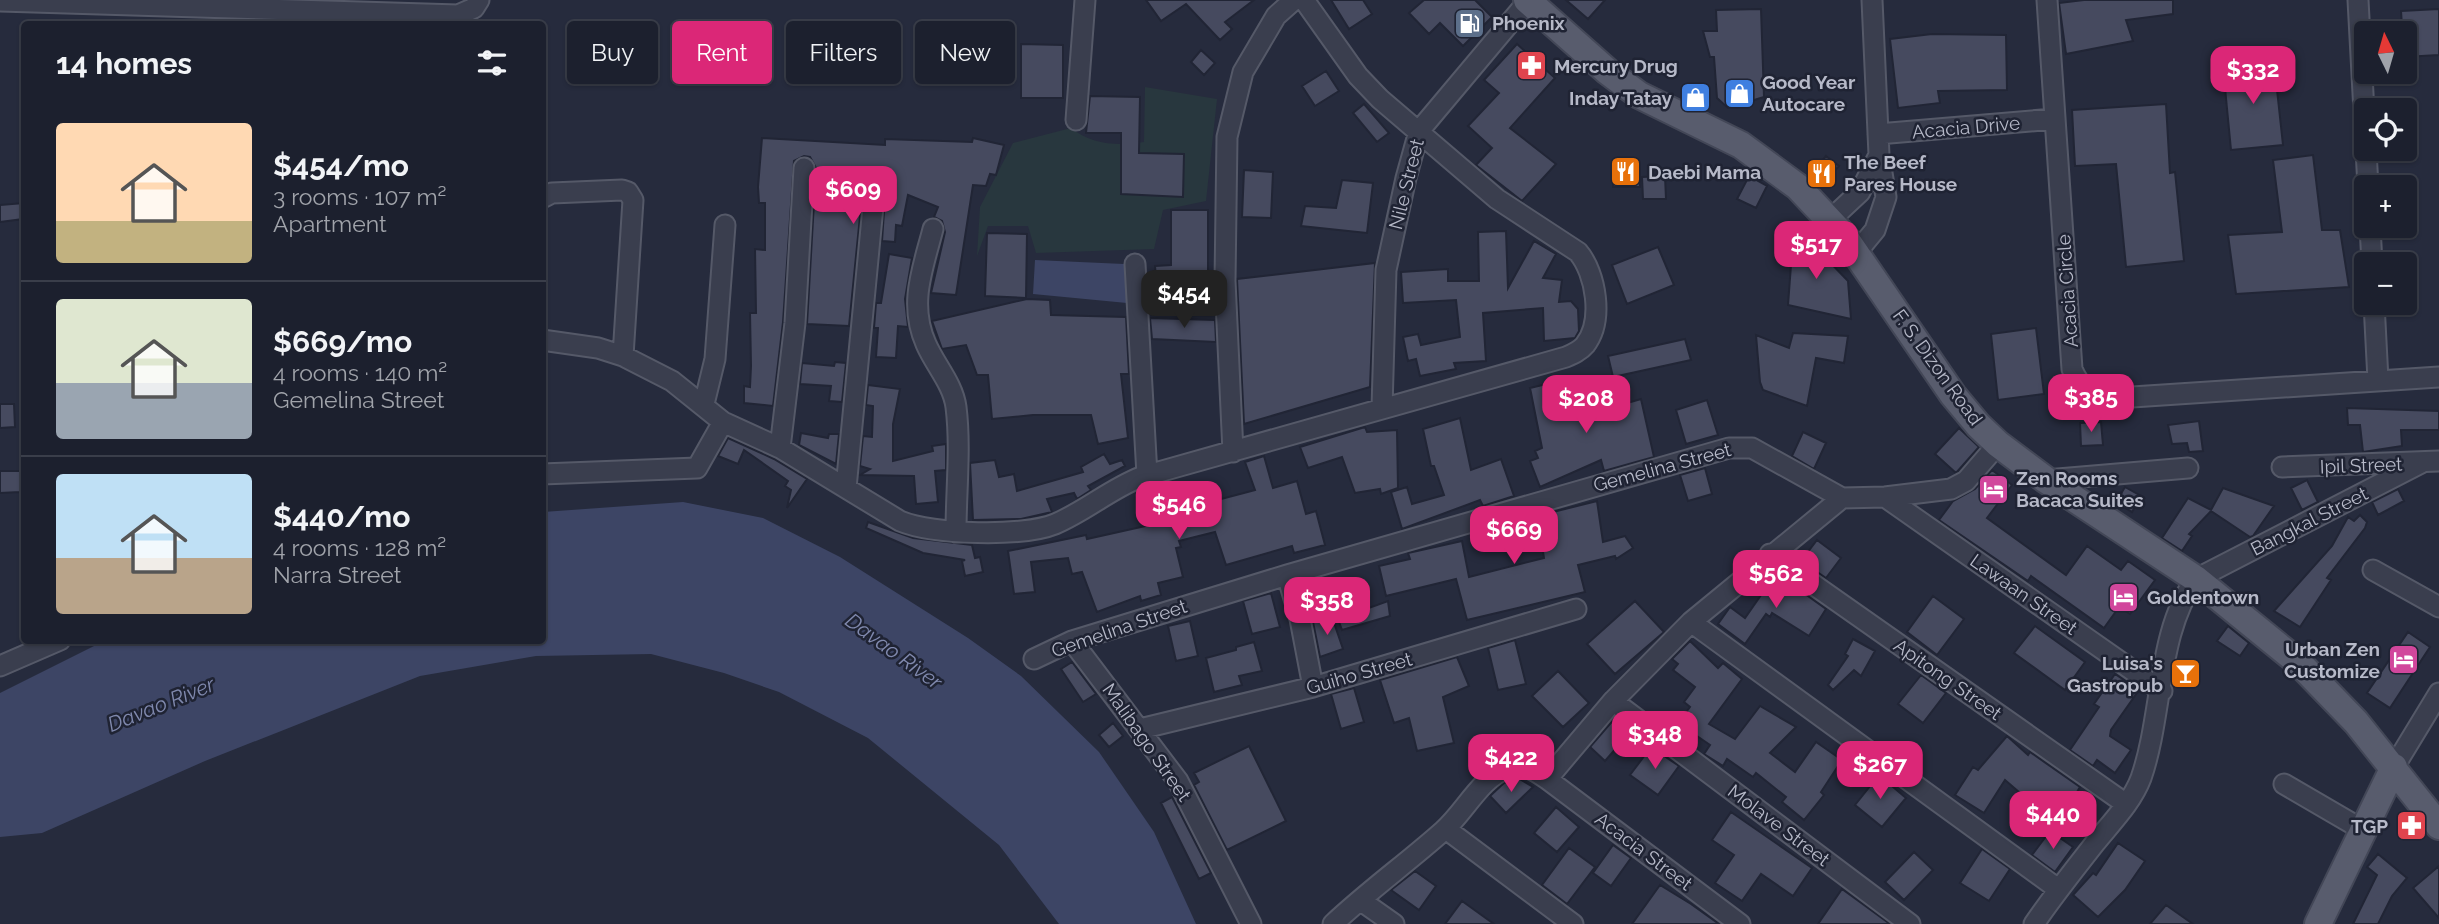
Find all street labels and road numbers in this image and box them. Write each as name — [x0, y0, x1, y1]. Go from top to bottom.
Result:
street label: Acacia Drive — [1911, 111, 2021, 143]
street label: Nile Street — [1384, 136, 1428, 232]
street label: Acacia Circle — [2052, 234, 2082, 348]
street label: F. S. Dizon Road — [1889, 305, 1987, 429]
street label: Gemelina Street — [1591, 438, 1734, 496]
street label: Ipil Street — [2319, 453, 2403, 477]
street label: Bangkal Street — [2247, 482, 2372, 560]
street label: Lawaan Street — [1966, 549, 2082, 639]
street label: Gemelina Street — [1048, 594, 1190, 661]
street label: Apitong Street — [1890, 634, 2007, 725]
street label: Guiho Street — [1304, 647, 1415, 699]
street label: Malibago Street — [1098, 679, 1196, 806]
street label: Molave Street — [1724, 780, 1835, 871]
street label: Acacia Street — [1591, 807, 1697, 895]

